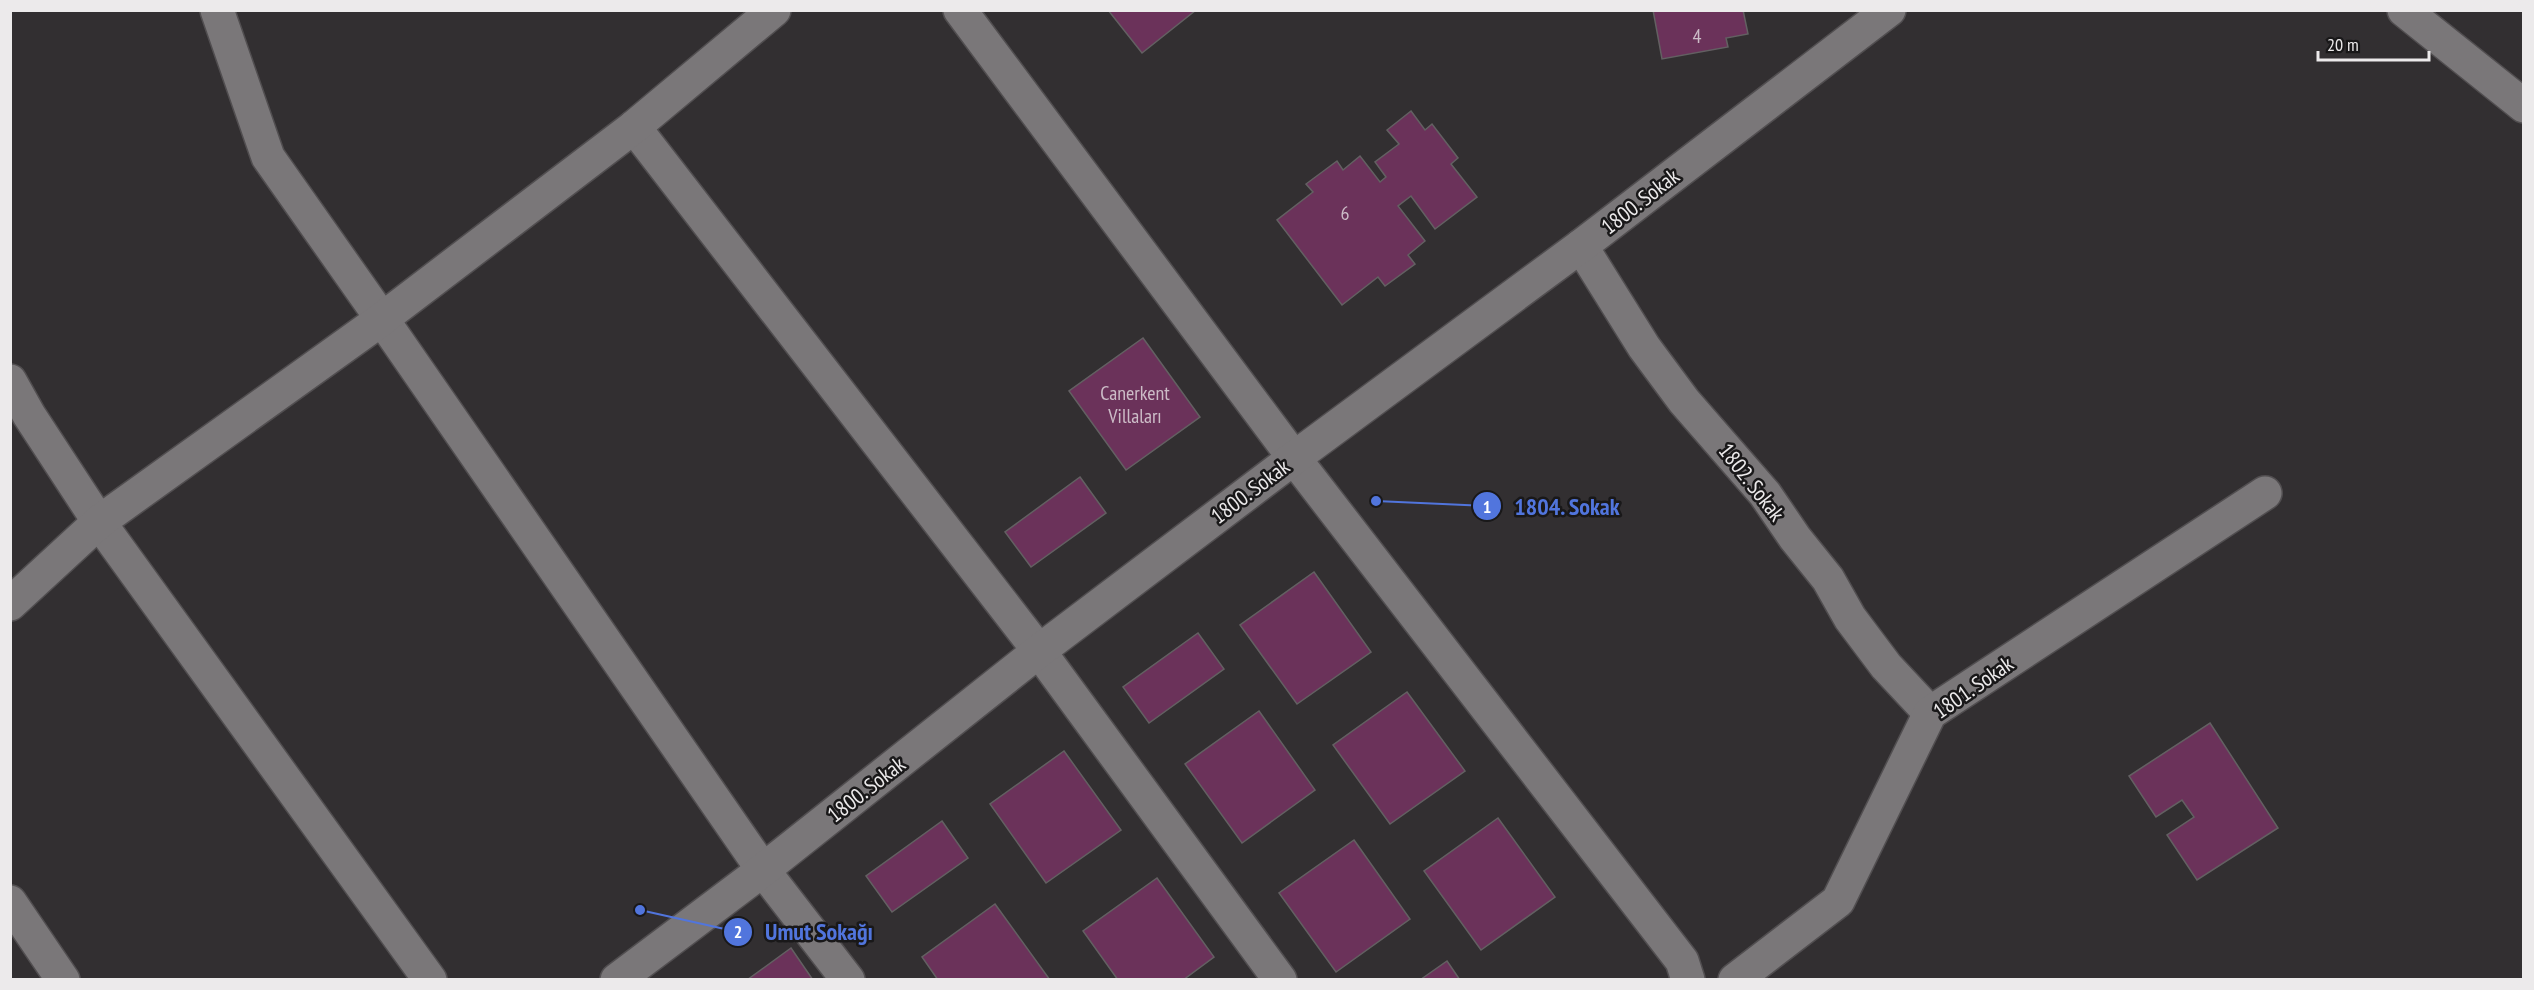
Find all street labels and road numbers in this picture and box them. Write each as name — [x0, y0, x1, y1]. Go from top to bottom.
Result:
street label: 1800. Sokak — [1595, 162, 1685, 240]
street label: 1802. Sokak — [1713, 437, 1791, 527]
street label: 1800. Sokak — [1205, 452, 1295, 530]
street label: 1801. Sokak — [1927, 649, 2019, 725]
street label: 1800. Sokak — [821, 750, 911, 828]

